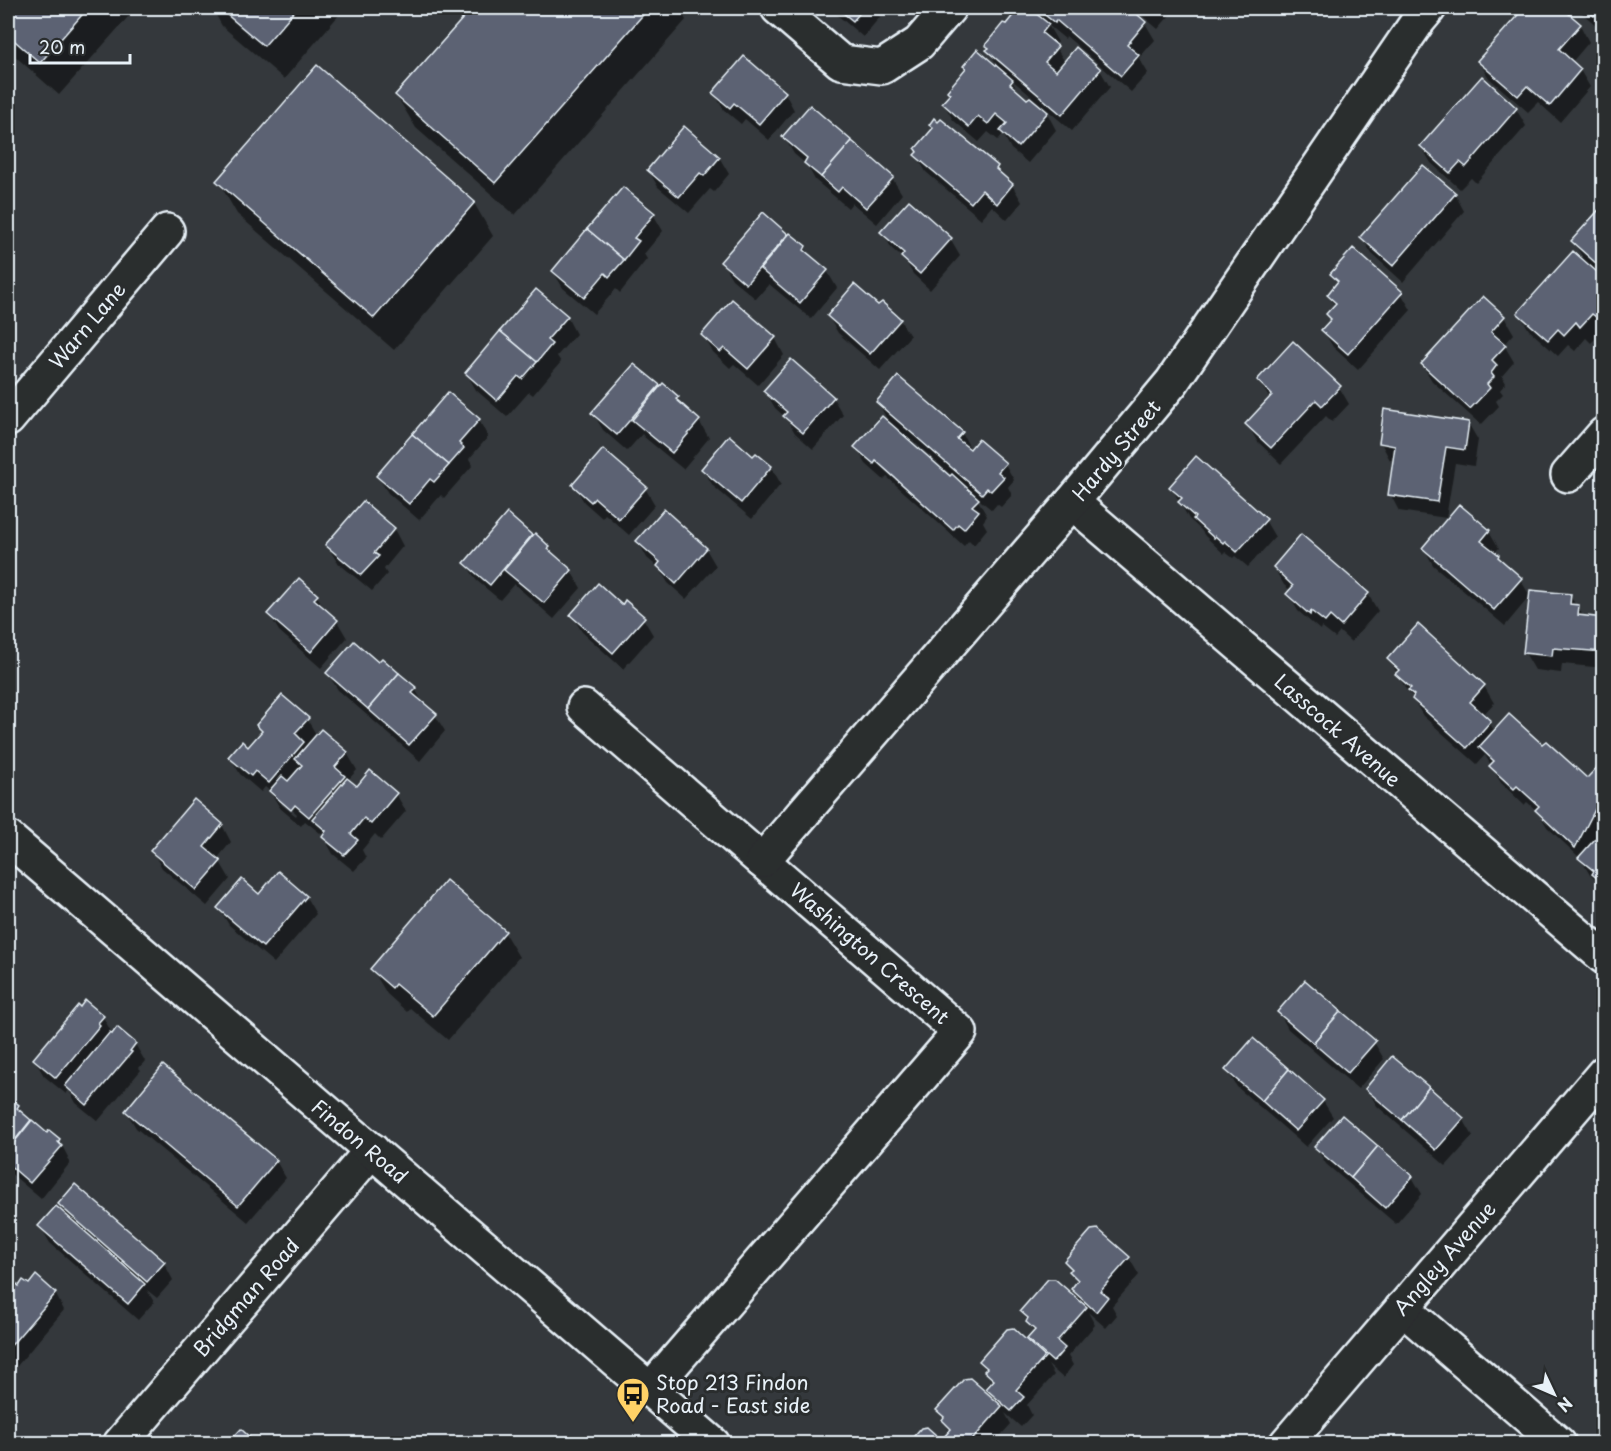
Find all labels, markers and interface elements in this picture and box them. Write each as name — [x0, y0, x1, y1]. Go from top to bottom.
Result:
scale bar — [30, 27, 130, 65]
text: 20 m — [39, 33, 85, 60]
street label: Warn Lane — [42, 275, 132, 375]
street label: Hardy Street — [1065, 393, 1167, 507]
street label: Lasscock Avenue — [1268, 666, 1408, 794]
street label: Washington Crescent — [784, 875, 956, 1031]
street label: Findon Road — [305, 1092, 415, 1190]
street label: Angley Avenue — [1386, 1194, 1502, 1322]
street label: Bridgman Road — [186, 1231, 306, 1363]
north arrow — [1524, 1364, 1584, 1424]
place label: Stop 213 Findon Road - East side — [656, 1367, 810, 1420]
bus stop icon: Stop 213 Findon Road - East side — [615, 1376, 651, 1423]
text: N — [1552, 1392, 1579, 1418]

